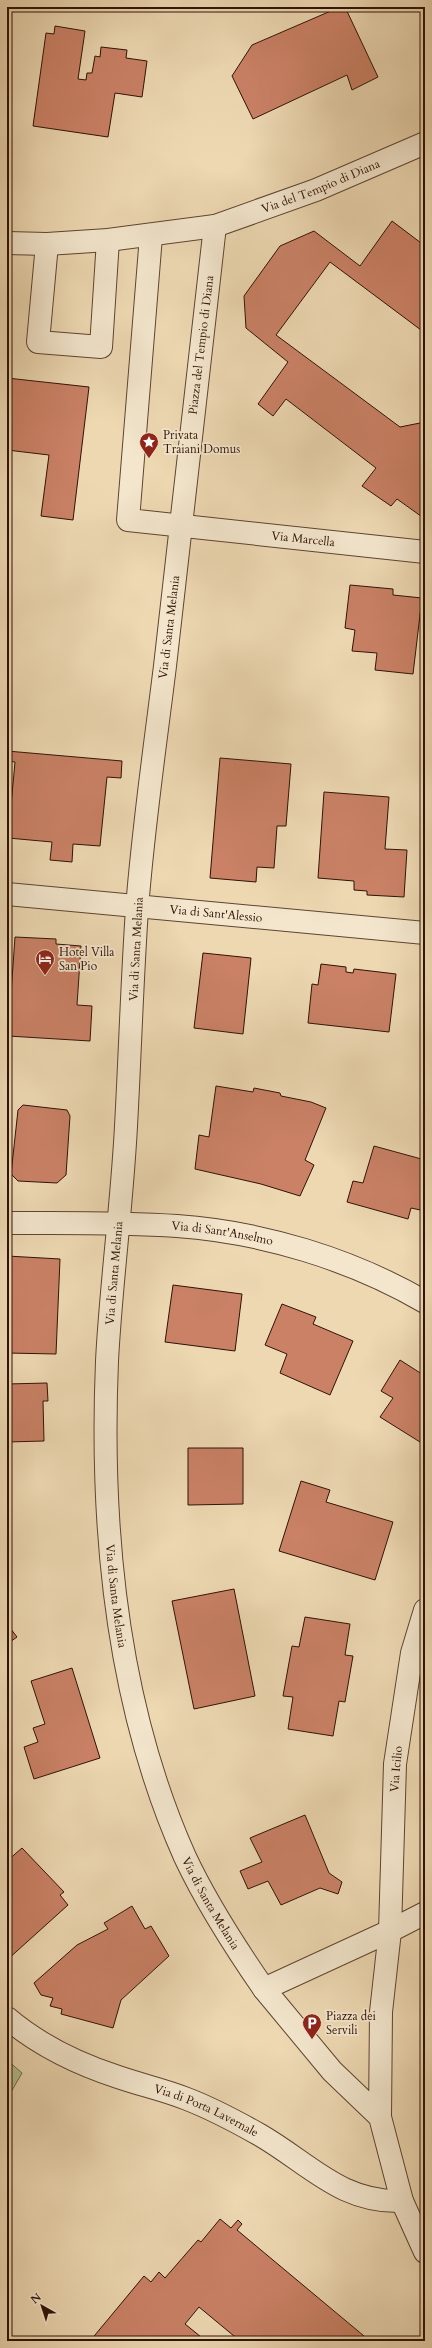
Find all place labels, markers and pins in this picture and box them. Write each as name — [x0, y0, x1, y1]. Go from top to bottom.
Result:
place label: Privata Traiani Domus — [163, 427, 240, 457]
place icon: Privata Traiani Domus — [138, 431, 160, 459]
place label: Hotel Villa San Pio — [59, 944, 115, 974]
hotel icon: Hotel Villa San Pio — [34, 948, 56, 976]
place label: Piazza dei Servili — [326, 2008, 377, 2038]
parking icon: Piazza dei Servili — [301, 2012, 323, 2040]

